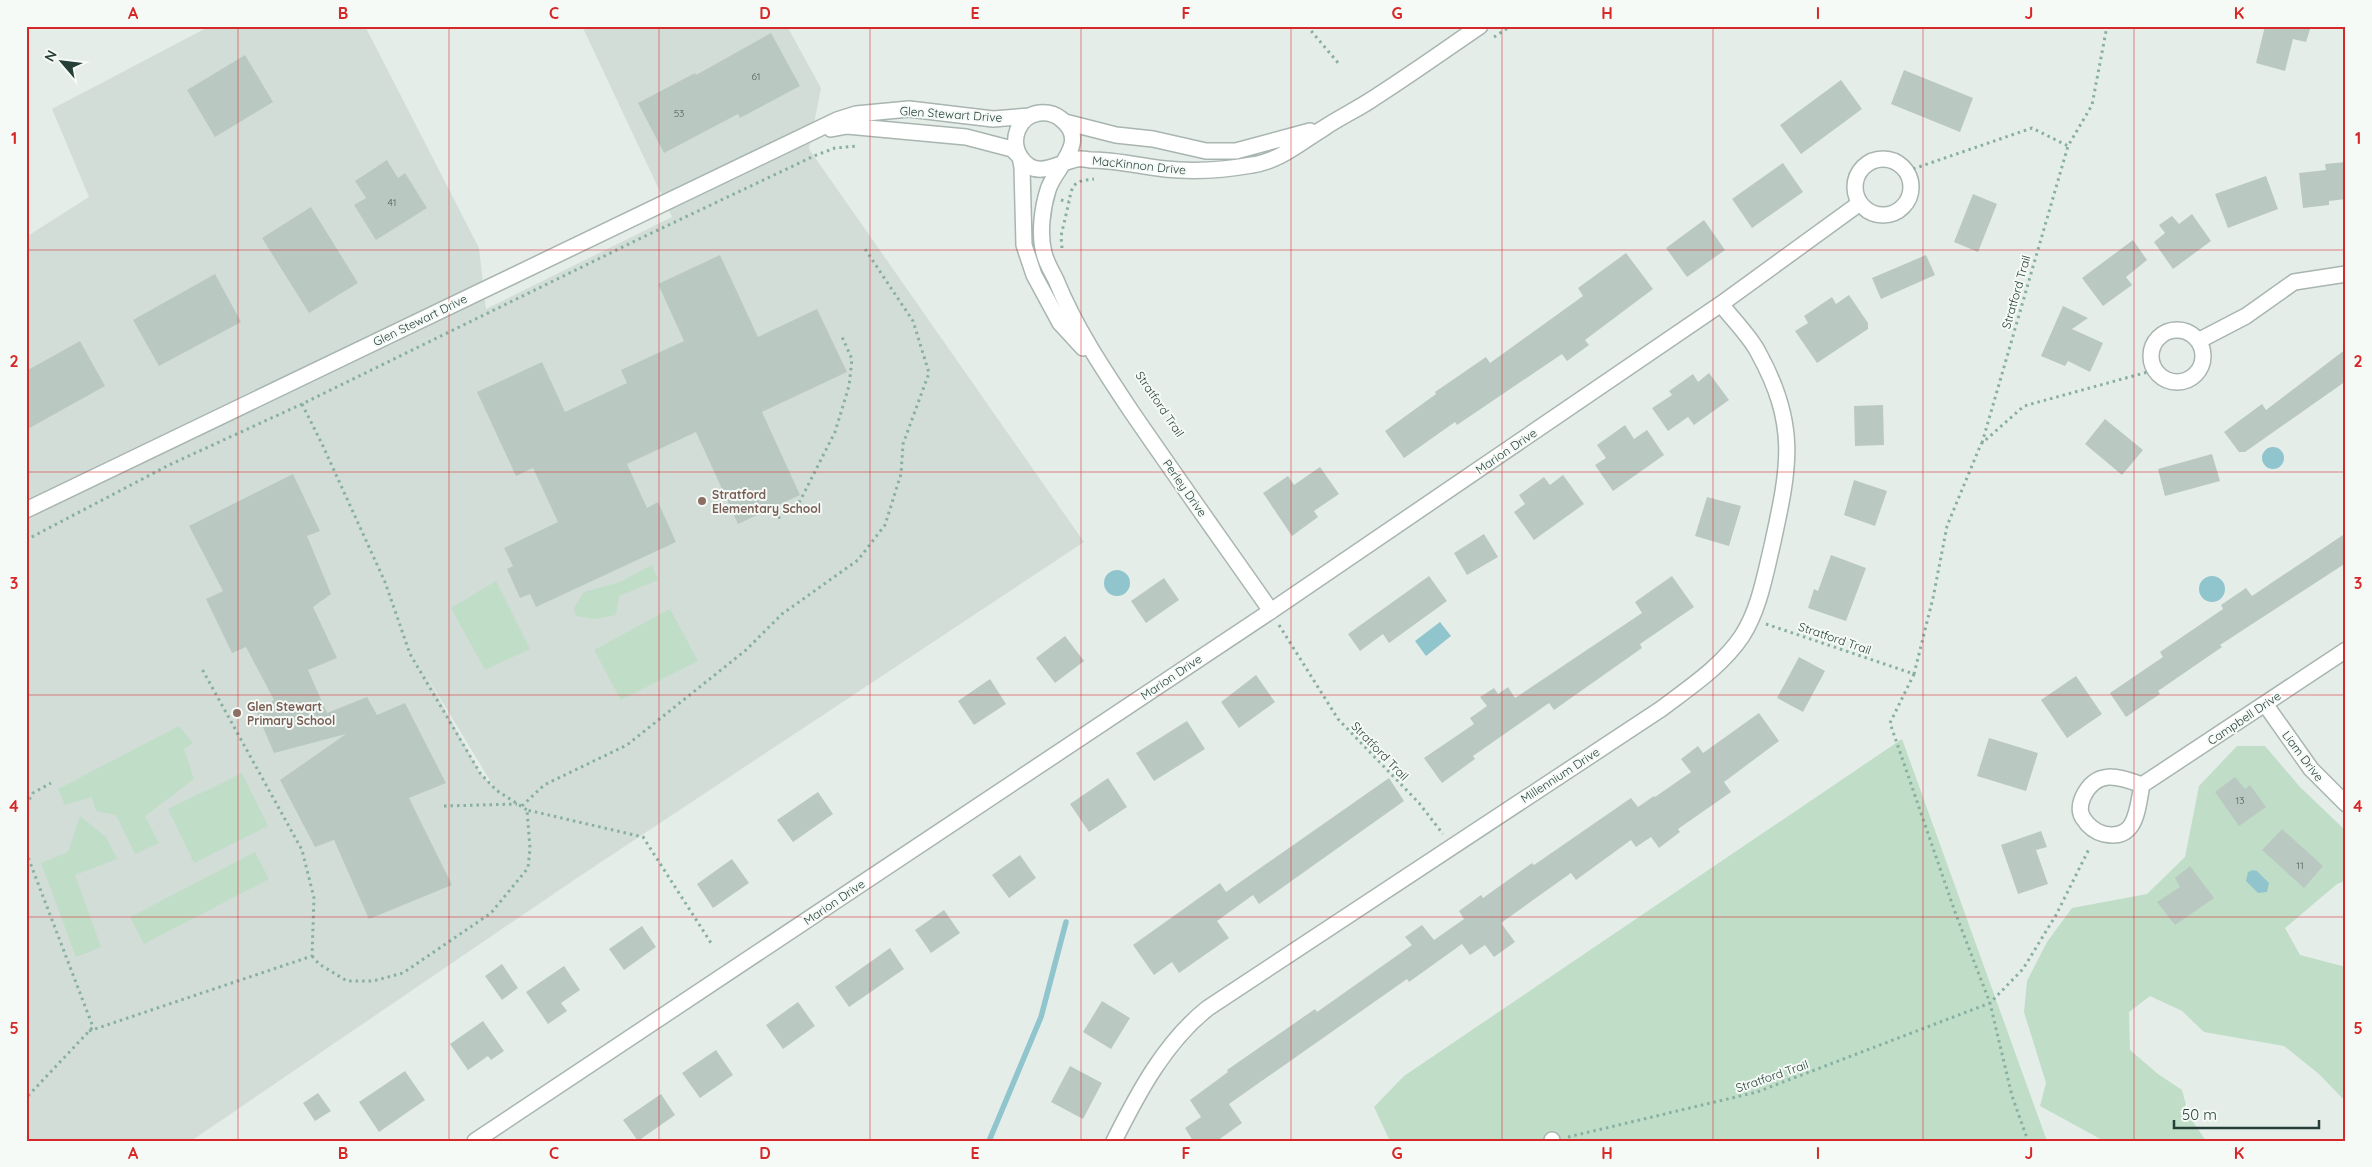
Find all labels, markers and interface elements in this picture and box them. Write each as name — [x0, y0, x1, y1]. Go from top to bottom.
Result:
text: A — [128, 3, 139, 23]
text: B — [338, 3, 348, 23]
text: C — [549, 3, 559, 23]
text: D — [759, 3, 771, 23]
text: E — [970, 3, 980, 23]
text: F — [1182, 3, 1191, 23]
text: G — [1391, 3, 1403, 23]
text: H — [1601, 3, 1613, 23]
text: I — [1816, 3, 1820, 23]
text: J — [2025, 3, 2033, 23]
text: K — [2234, 3, 2244, 23]
north arrow — [38, 38, 88, 88]
text: N — [40, 47, 61, 65]
house number: 61 — [751, 70, 761, 83]
street label: Glen Stewart Drive — [899, 103, 1003, 125]
house number: 53 — [674, 107, 684, 120]
text: 1 — [11, 128, 17, 148]
text: 1 — [2355, 128, 2361, 148]
street label: MacKinnon Drive — [1091, 153, 1187, 177]
house number: 41 — [388, 196, 396, 209]
street label: Stratford Trail — [1998, 253, 2034, 331]
street label: Glen Stewart Drive — [371, 291, 470, 349]
text: 2 — [9, 351, 19, 371]
text: 2 — [2353, 351, 2363, 371]
street label: Stratford Trail — [1133, 368, 1187, 440]
street label: Marion Drive — [1472, 425, 1540, 477]
street label: Perley Drive — [1160, 456, 1210, 520]
place label: Stratford Elementary School — [712, 487, 821, 516]
marker: Stratford Elementary School — [696, 495, 708, 507]
text: 3 — [10, 573, 18, 593]
text: 3 — [2354, 573, 2362, 593]
street label: Stratford Trail — [1797, 619, 1873, 657]
street label: Marion Drive — [1137, 651, 1205, 703]
street label: Campbell Drive — [2205, 688, 2284, 748]
place label: Glen Stewart Primary School — [247, 699, 335, 728]
marker: Glen Stewart Primary School — [231, 707, 243, 719]
street label: Stratford Trail — [1348, 718, 1412, 784]
street label: Liam Drive — [2279, 728, 2327, 784]
street label: Millennium Drive — [1518, 744, 1602, 806]
house number: 13 — [2236, 794, 2244, 807]
text: 4 — [9, 796, 19, 816]
text: 4 — [2353, 796, 2363, 816]
house number: 11 — [2296, 859, 2304, 872]
street label: Marion Drive — [800, 876, 868, 928]
text: 5 — [9, 1018, 19, 1038]
text: 5 — [2353, 1018, 2363, 1038]
street label: Stratford Trail — [1734, 1057, 1810, 1095]
scale bar — [2174, 1097, 2320, 1129]
text: 50 m — [2182, 1105, 2217, 1124]
text: A — [128, 1143, 139, 1163]
text: B — [338, 1143, 348, 1163]
text: C — [549, 1143, 559, 1163]
text: D — [759, 1143, 771, 1163]
text: E — [970, 1143, 980, 1163]
text: F — [1182, 1143, 1191, 1163]
text: G — [1391, 1143, 1403, 1163]
text: H — [1601, 1143, 1613, 1163]
text: I — [1816, 1143, 1820, 1163]
text: J — [2025, 1143, 2033, 1163]
text: K — [2234, 1143, 2244, 1163]

